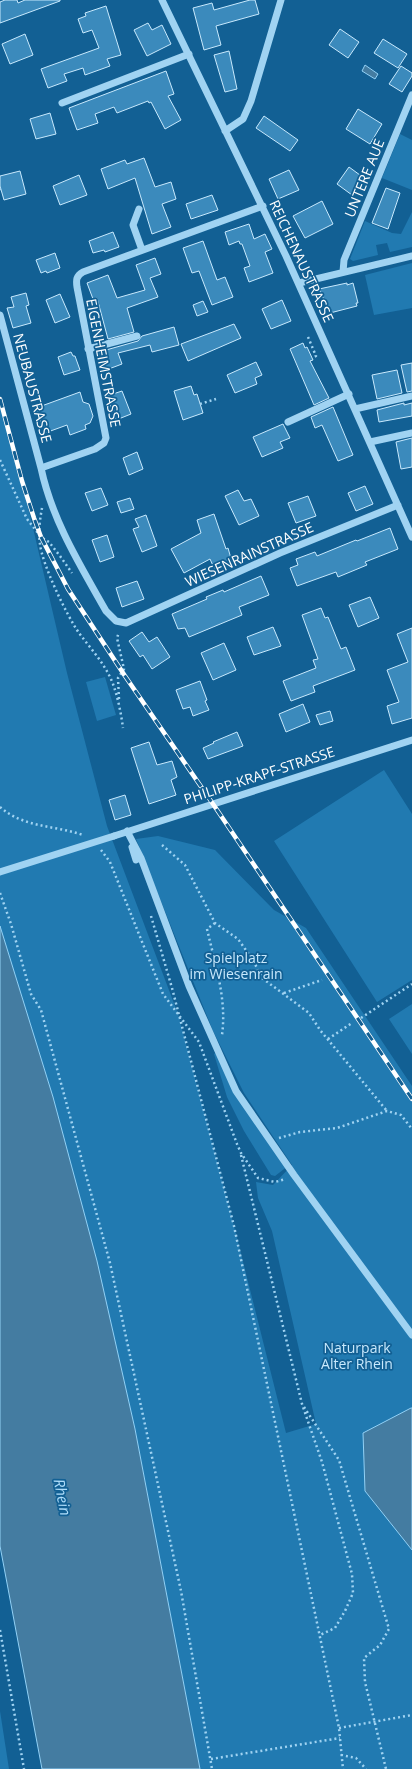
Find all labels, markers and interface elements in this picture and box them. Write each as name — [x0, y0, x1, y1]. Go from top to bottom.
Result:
street label: UNTERE AUE — [340, 136, 388, 220]
street label: REICHENAUSTRASSE — [265, 197, 339, 325]
street label: EIGENHEIMSTRASSE — [82, 297, 126, 429]
street label: NEUBAUSTRASSE — [9, 331, 57, 445]
street label: WIESENRAINSTRASSE — [182, 517, 316, 591]
street label: PHILIPP-KRAPF-STRASSE — [181, 742, 337, 808]
park label: Spielplatz im Wiesenrain — [189, 948, 283, 983]
park label: Naturpark Alter Rhein — [321, 1338, 393, 1373]
water label: Rhein — [50, 1477, 76, 1517]

